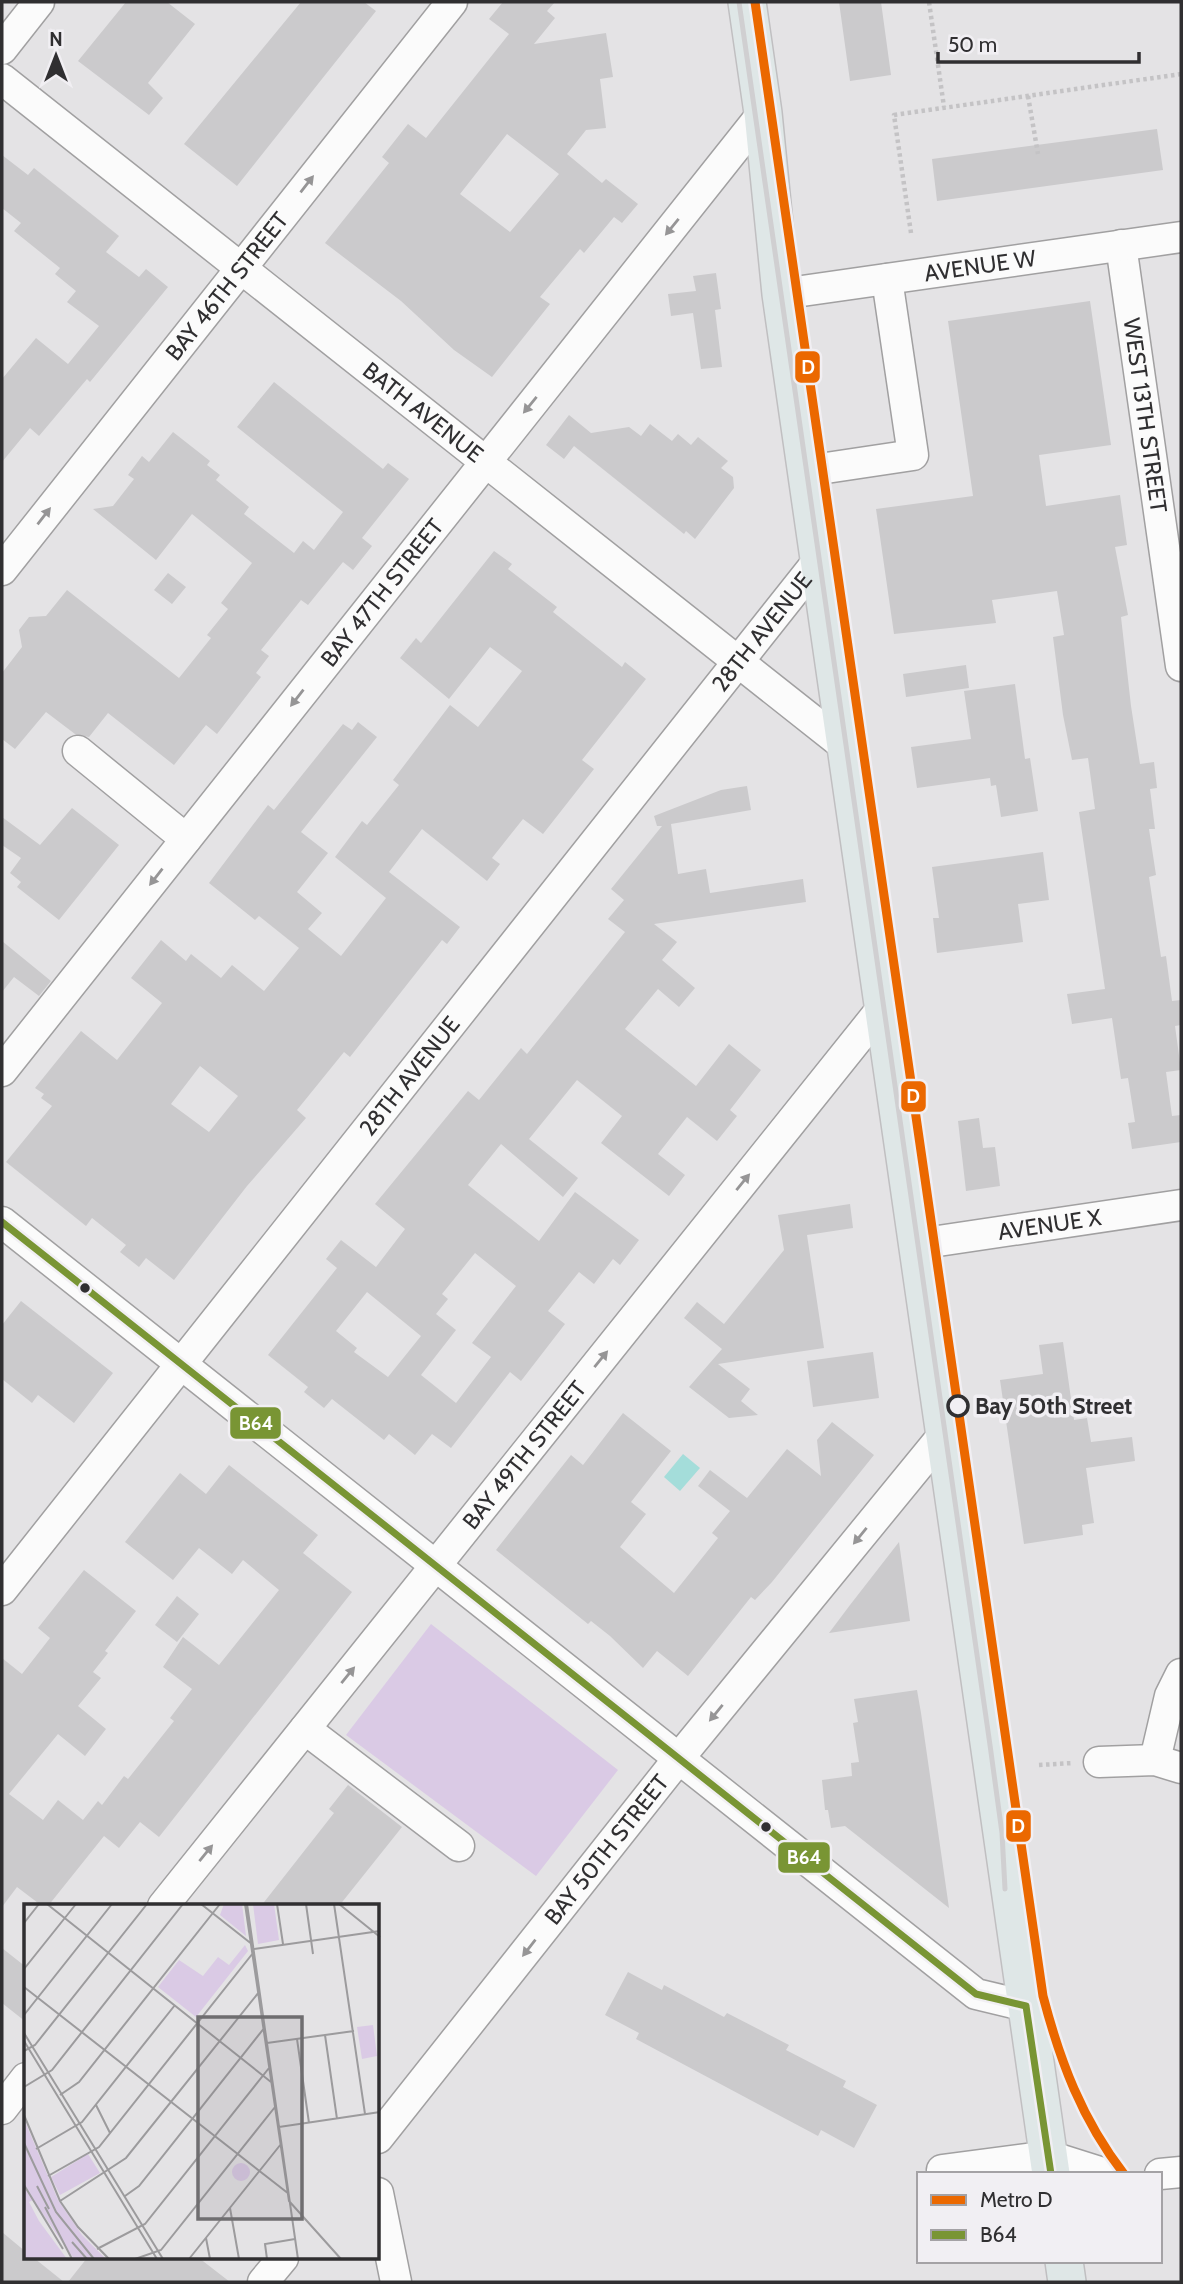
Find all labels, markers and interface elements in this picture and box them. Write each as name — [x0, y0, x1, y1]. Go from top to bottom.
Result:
north arrow — [21, 21, 91, 91]
scale bar — [938, 21, 1139, 65]
text: N — [49, 28, 63, 51]
text: 50 m — [948, 32, 997, 57]
one-way arrow — [300, 176, 315, 194]
street label: BAY 46TH STREET — [159, 206, 294, 366]
one-way arrow — [664, 218, 679, 236]
street label: AVENUE W — [922, 244, 1038, 287]
street label: WEST 13TH STREET — [1118, 316, 1173, 514]
line badge: D — [794, 350, 821, 384]
street label: BATH AVENUE — [357, 356, 489, 468]
text: D — [801, 356, 815, 379]
one-way arrow — [522, 395, 537, 413]
one-way arrow — [37, 507, 51, 525]
street label: BAY 47TH STREET — [315, 513, 449, 672]
street label: 28TH AVENUE — [706, 566, 818, 697]
one-way arrow — [289, 689, 304, 707]
one-way arrow — [148, 867, 163, 885]
street label: 28TH AVENUE — [354, 1011, 466, 1141]
line badge: D — [900, 1080, 927, 1113]
text: D — [906, 1085, 920, 1108]
one-way arrow — [735, 1173, 750, 1191]
street label: AVENUE X — [996, 1203, 1104, 1246]
unlabelled marker — [78, 1281, 92, 1295]
one-way arrow — [593, 1351, 608, 1369]
street label: BAY 49TH STREET — [457, 1375, 592, 1535]
place label: Bay 50th Street — [975, 1392, 1132, 1420]
marker: Bay 50th Street — [947, 1395, 969, 1417]
line badge: B64 — [229, 1406, 282, 1440]
text: B64 — [239, 1412, 273, 1435]
one-way arrow — [853, 1527, 868, 1545]
one-way arrow — [340, 1666, 355, 1683]
one-way arrow — [709, 1703, 724, 1721]
street label: BAY 50TH STREET — [538, 1769, 675, 1930]
line badge: D — [1005, 1809, 1032, 1843]
text: D — [1011, 1815, 1025, 1838]
unlabelled marker — [759, 1820, 773, 1834]
line badge: B64 — [777, 1841, 831, 1874]
one-way arrow — [198, 1844, 213, 1861]
text: B64 — [787, 1846, 821, 1869]
inset map — [24, 1904, 380, 2260]
one-way arrow — [522, 1939, 536, 1957]
legend — [917, 2172, 1162, 2263]
text: Metro D — [980, 2187, 1053, 2212]
text: B64 — [980, 2222, 1017, 2247]

